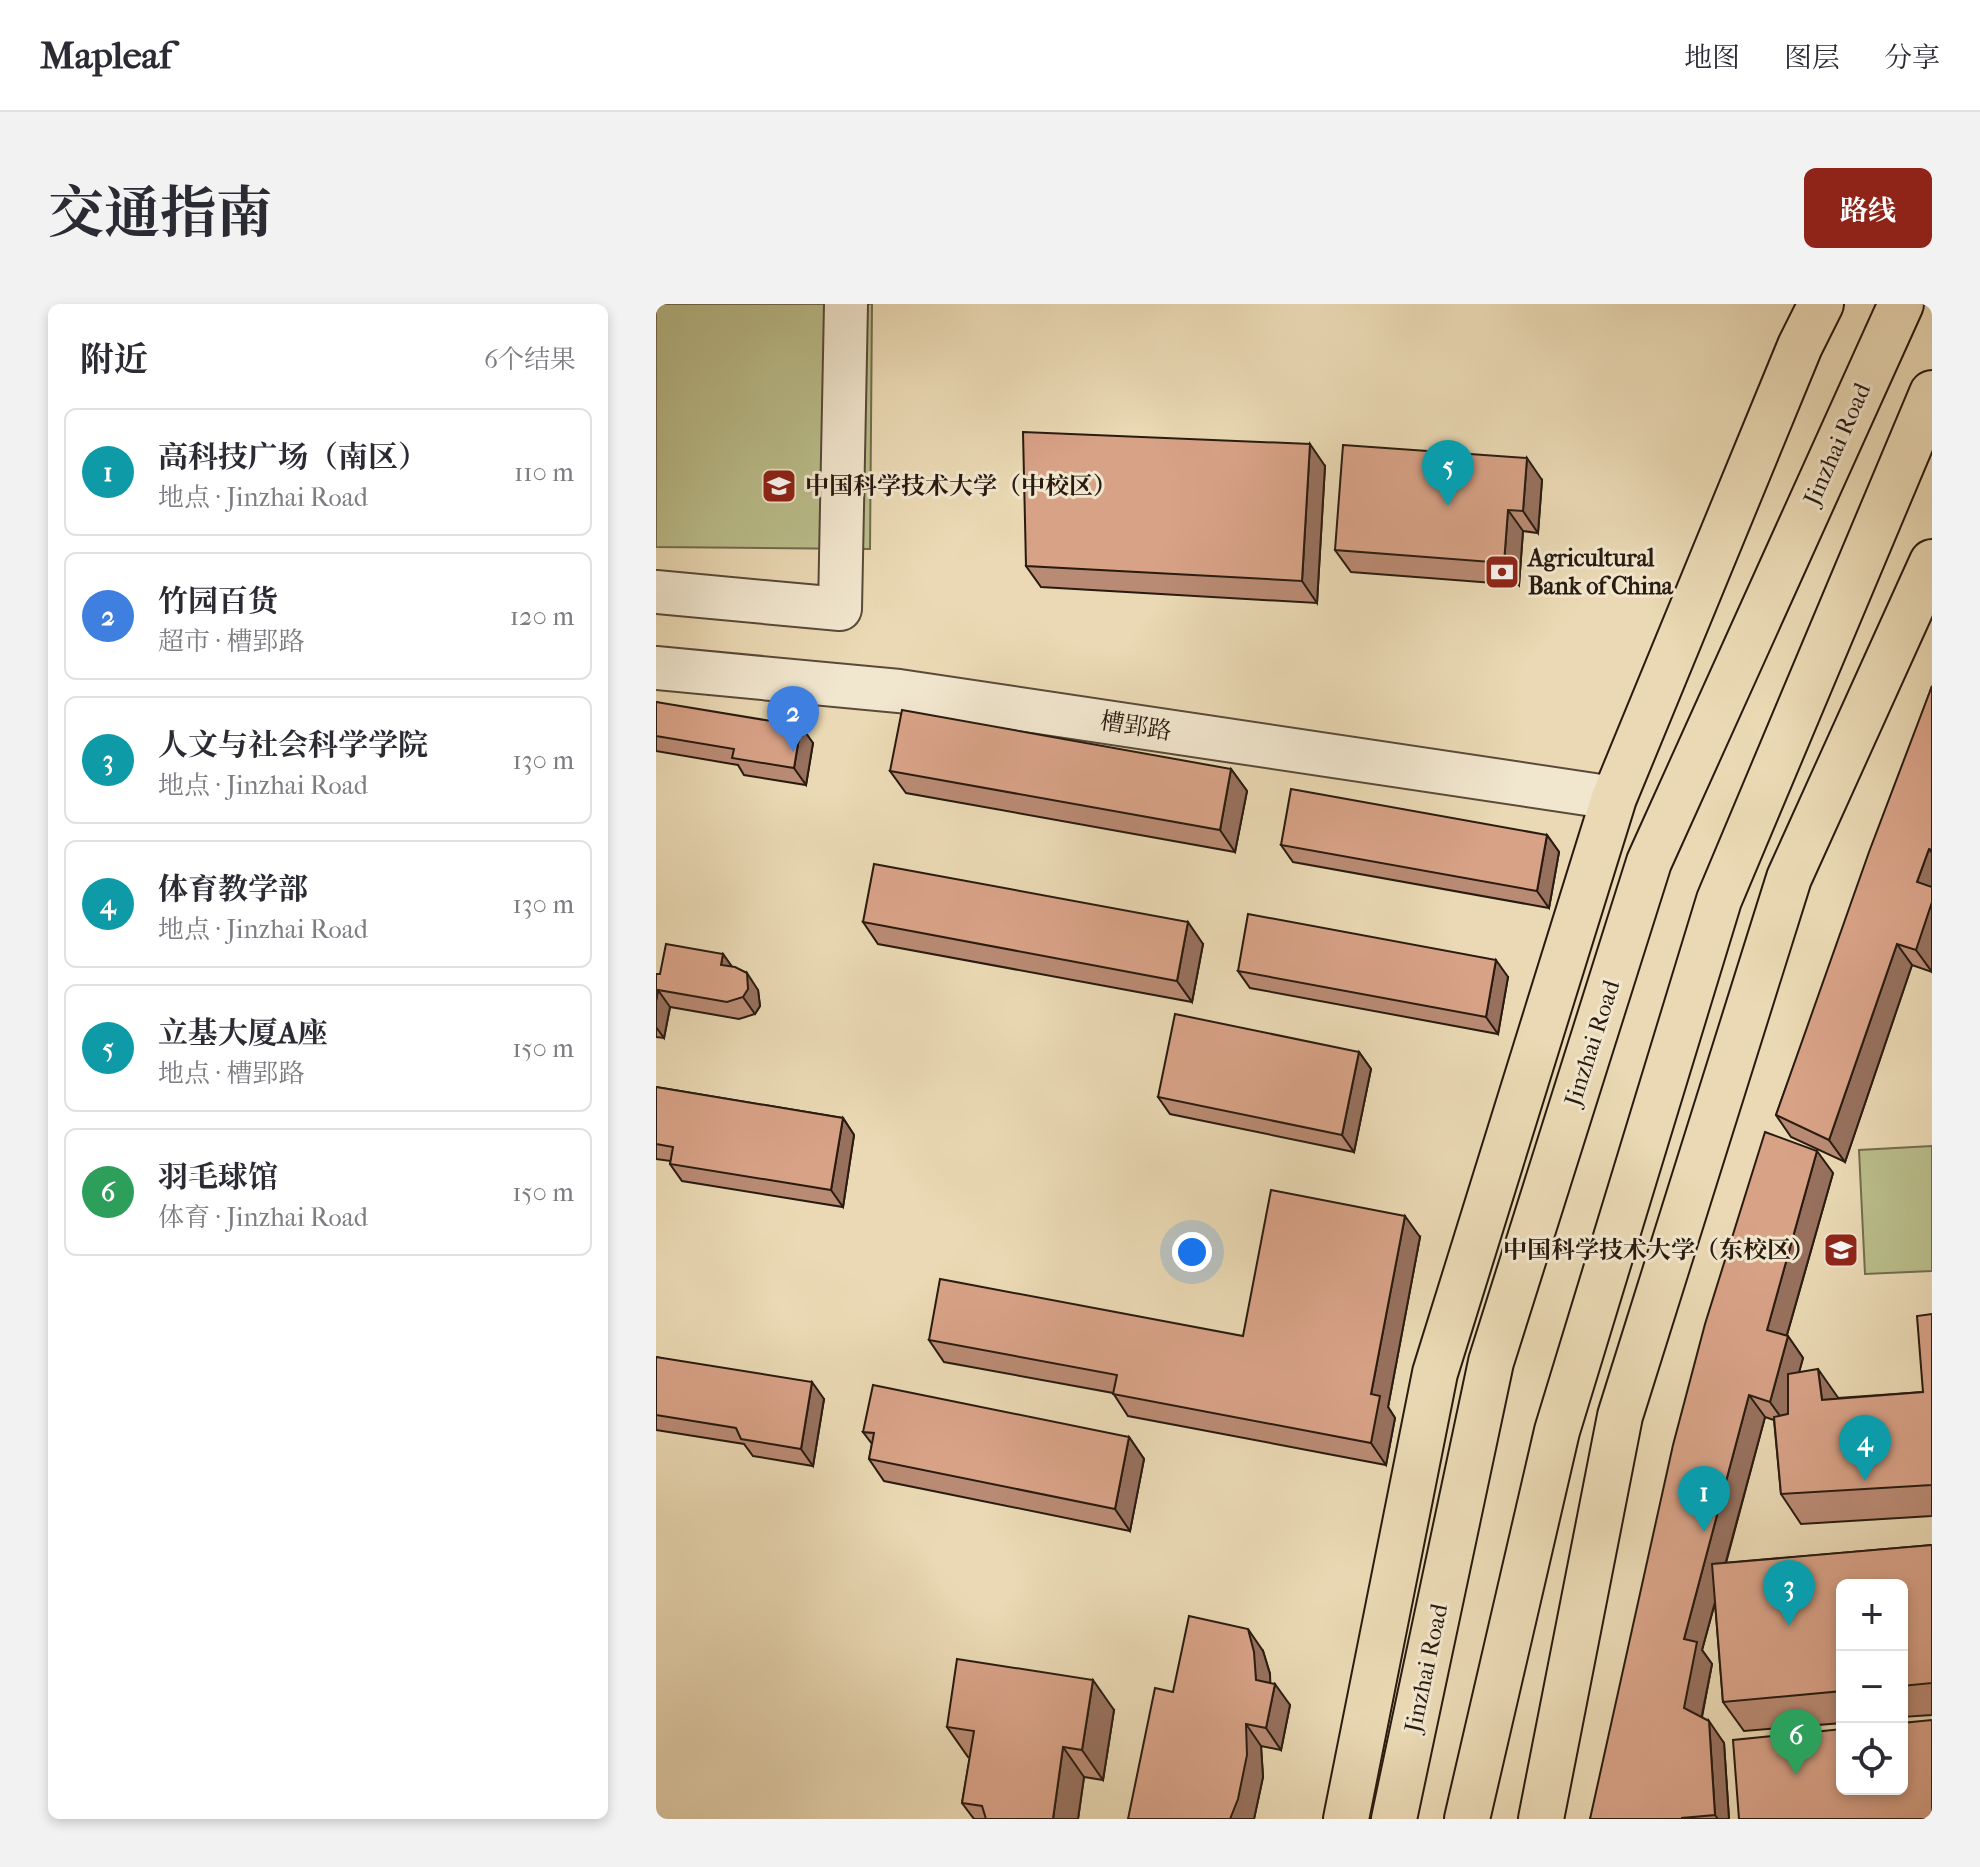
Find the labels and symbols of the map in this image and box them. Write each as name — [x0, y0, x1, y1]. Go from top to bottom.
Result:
street label: Jinzhai Road — [1797, 378, 1877, 511]
pin: 5 — [1422, 440, 1474, 506]
school or university icon: 中国科学技术大学（中校区） — [760, 467, 798, 505]
place label: 中国科学技术大学（中校区） — [805, 472, 1117, 500]
place label: Agricultural Bank of China — [1526, 544, 1674, 600]
bank icon: Agricultural Bank of China — [1483, 553, 1521, 591]
pin: 2 — [767, 686, 819, 752]
street label: 槽郢路 — [1098, 707, 1174, 745]
street label: Jinzhai Road — [1558, 976, 1626, 1111]
school or university icon: 中国科学技术大学（东校区） — [1822, 1231, 1860, 1269]
your location — [1172, 1232, 1212, 1272]
place label: 中国科学技术大学（东校区） — [1503, 1236, 1815, 1264]
pin: 4 — [1839, 1415, 1891, 1481]
pin: 1 — [1678, 1466, 1730, 1532]
pin: 3 — [1763, 1560, 1815, 1626]
street label: Jinzhai Road — [1398, 1600, 1453, 1737]
pin: 6 — [1770, 1709, 1822, 1775]

